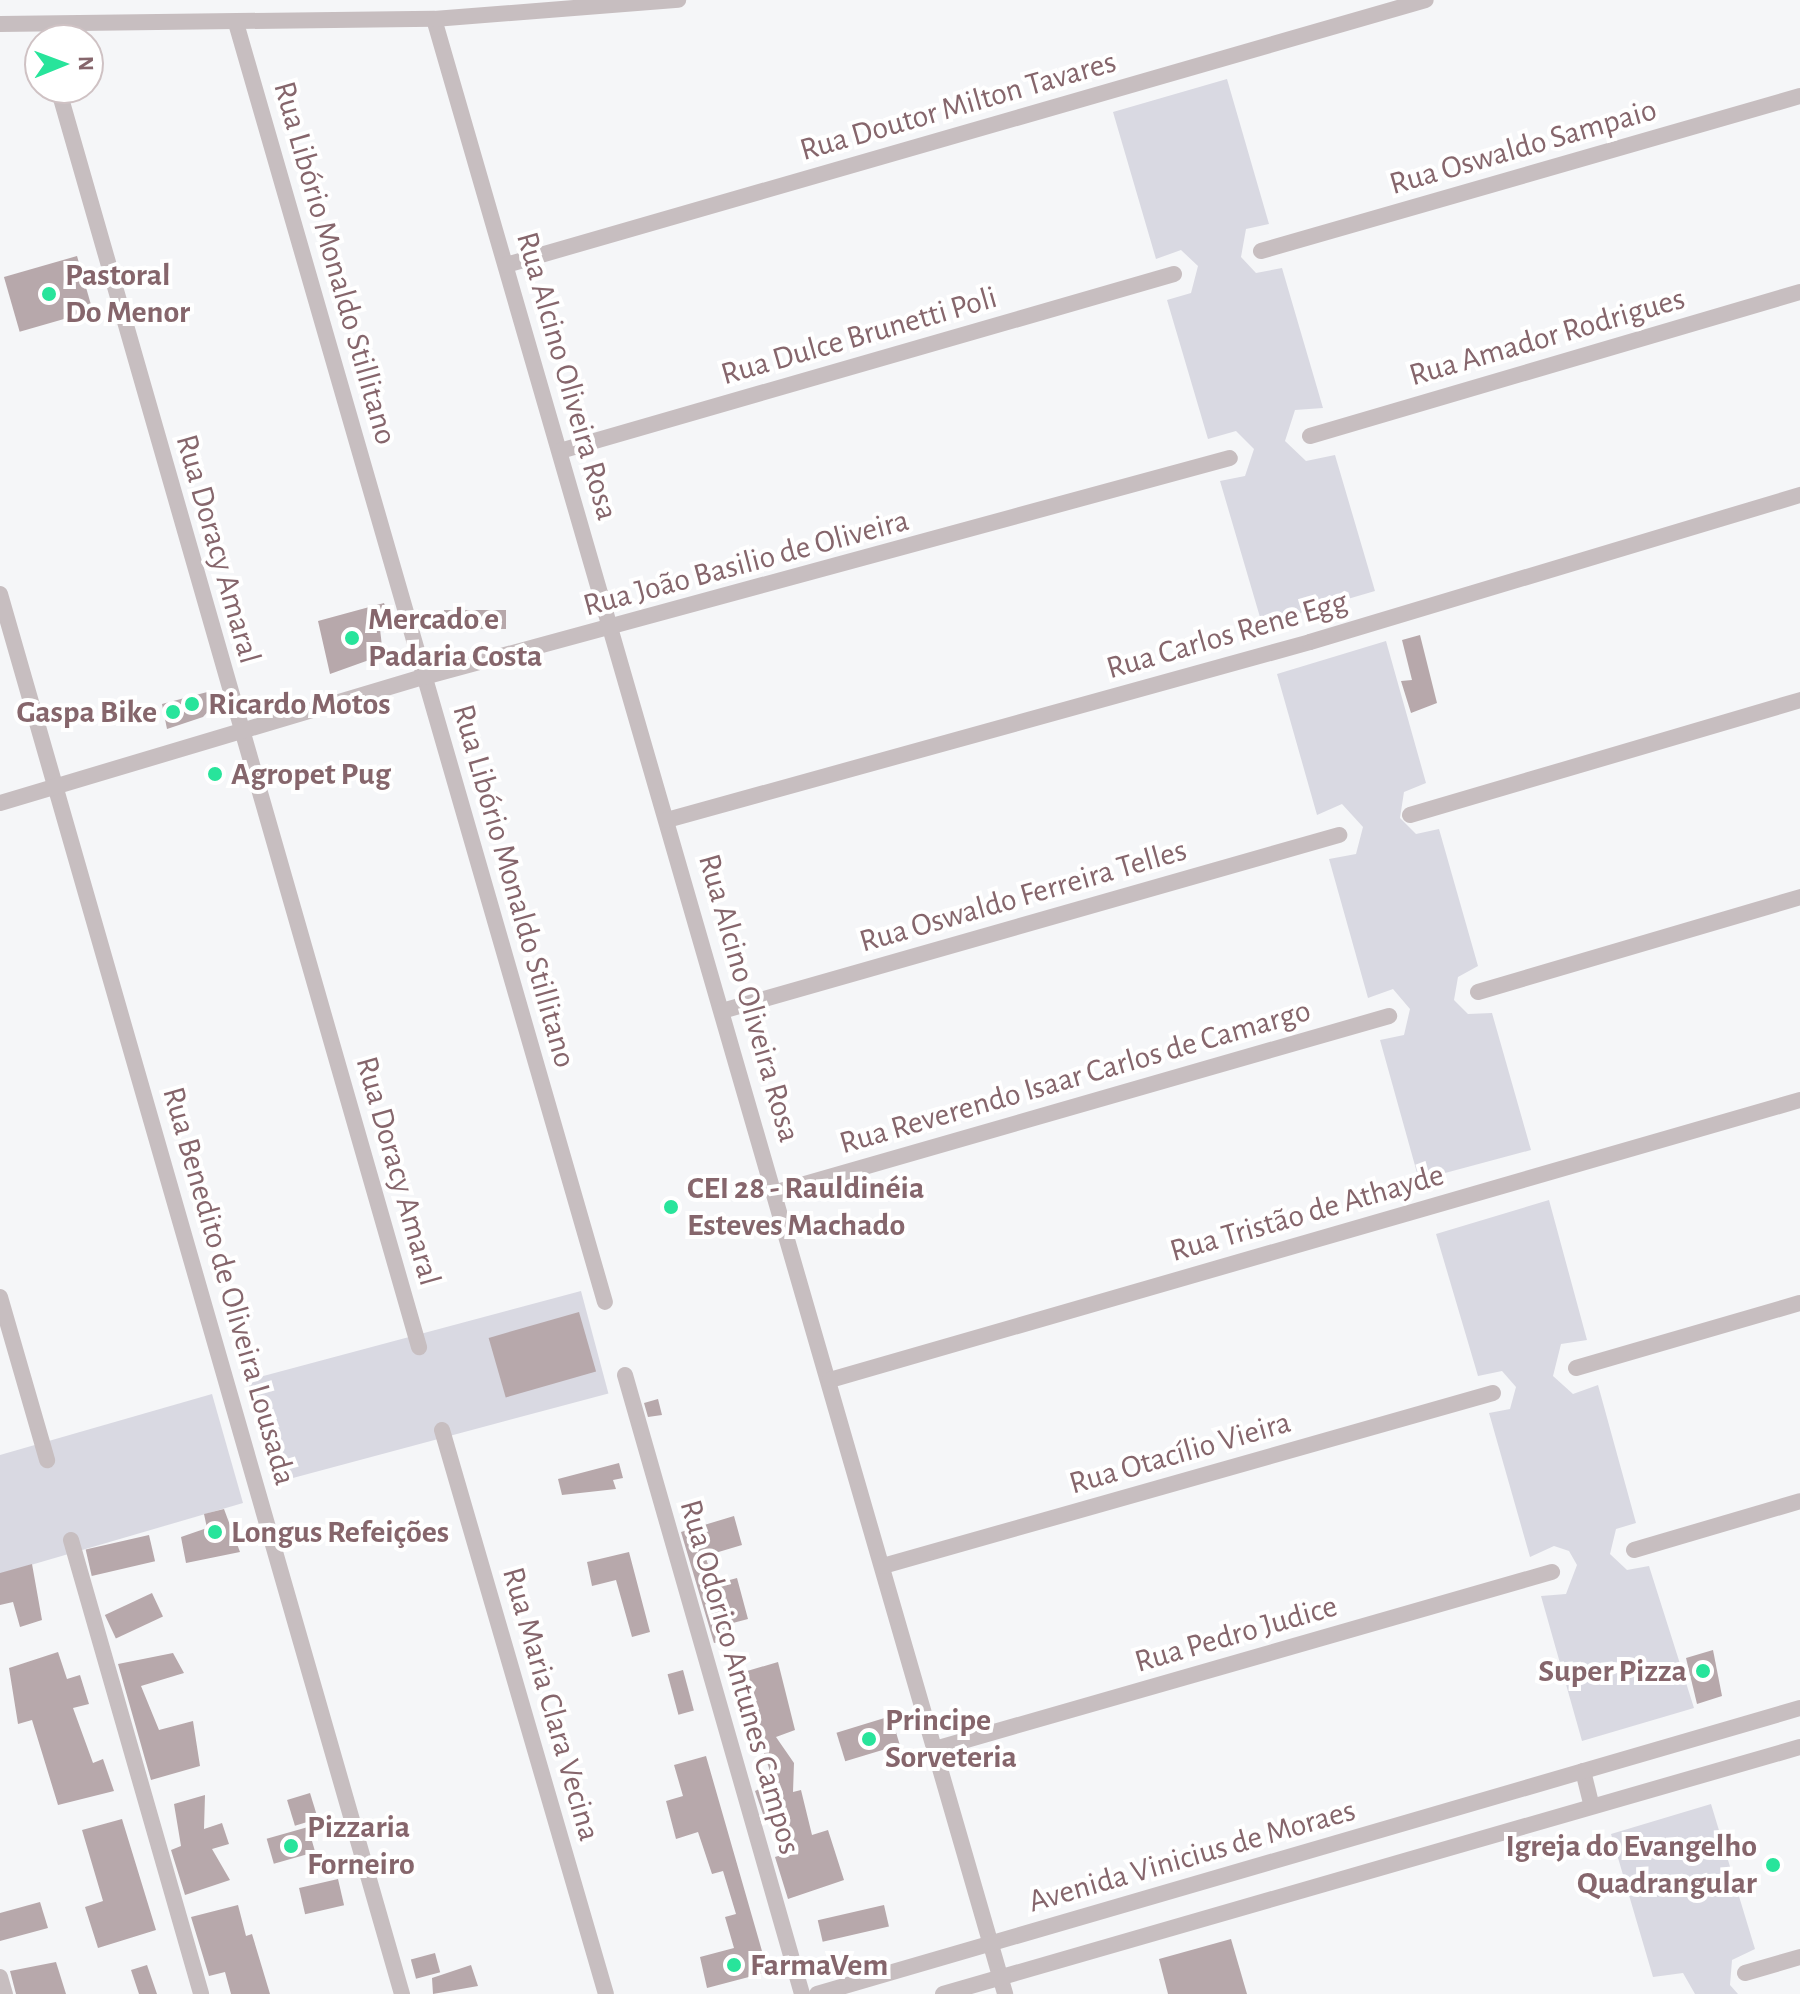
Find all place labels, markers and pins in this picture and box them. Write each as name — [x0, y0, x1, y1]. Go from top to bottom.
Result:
place label: Pastoral Do Menor — [65, 257, 190, 332]
marker: Pastoral Do Menor — [40, 285, 58, 303]
place label: Mercado e Padaria Costa — [368, 601, 542, 676]
marker: Mercado e Padaria Costa — [343, 629, 361, 647]
place label: Ricardo Motos — [208, 685, 391, 723]
place label: Gaspa Bike — [16, 693, 157, 731]
marker: Ricardo Motos — [183, 695, 201, 713]
marker: Gaspa Bike — [164, 703, 182, 721]
place label: Agropet Pug — [231, 755, 391, 793]
marker: Agropet Pug — [206, 765, 224, 783]
place label: CEI 28 - Rauldinéia Esteves Machado — [687, 1170, 924, 1245]
marker: CEI 28 - Rauldinéia Esteves Machado — [662, 1198, 680, 1216]
place label: Longus Refeições — [231, 1513, 449, 1551]
marker: Longus Refeições — [206, 1523, 224, 1541]
place label: Super Pizza — [1538, 1652, 1687, 1690]
marker: Super Pizza — [1694, 1662, 1712, 1680]
place label: Principe Sorveteria — [885, 1702, 1017, 1777]
marker: Principe Sorveteria — [860, 1730, 878, 1748]
place label: Pizzaria Forneiro — [307, 1809, 415, 1884]
place label: Igreja do Evangelho Quadrangular — [1505, 1828, 1757, 1903]
marker: Pizzaria Forneiro — [282, 1837, 300, 1855]
marker: Igreja do Evangelho Quadrangular — [1764, 1856, 1782, 1874]
place label: FarmaVem — [750, 1946, 888, 1984]
marker: FarmaVem — [725, 1956, 743, 1974]

